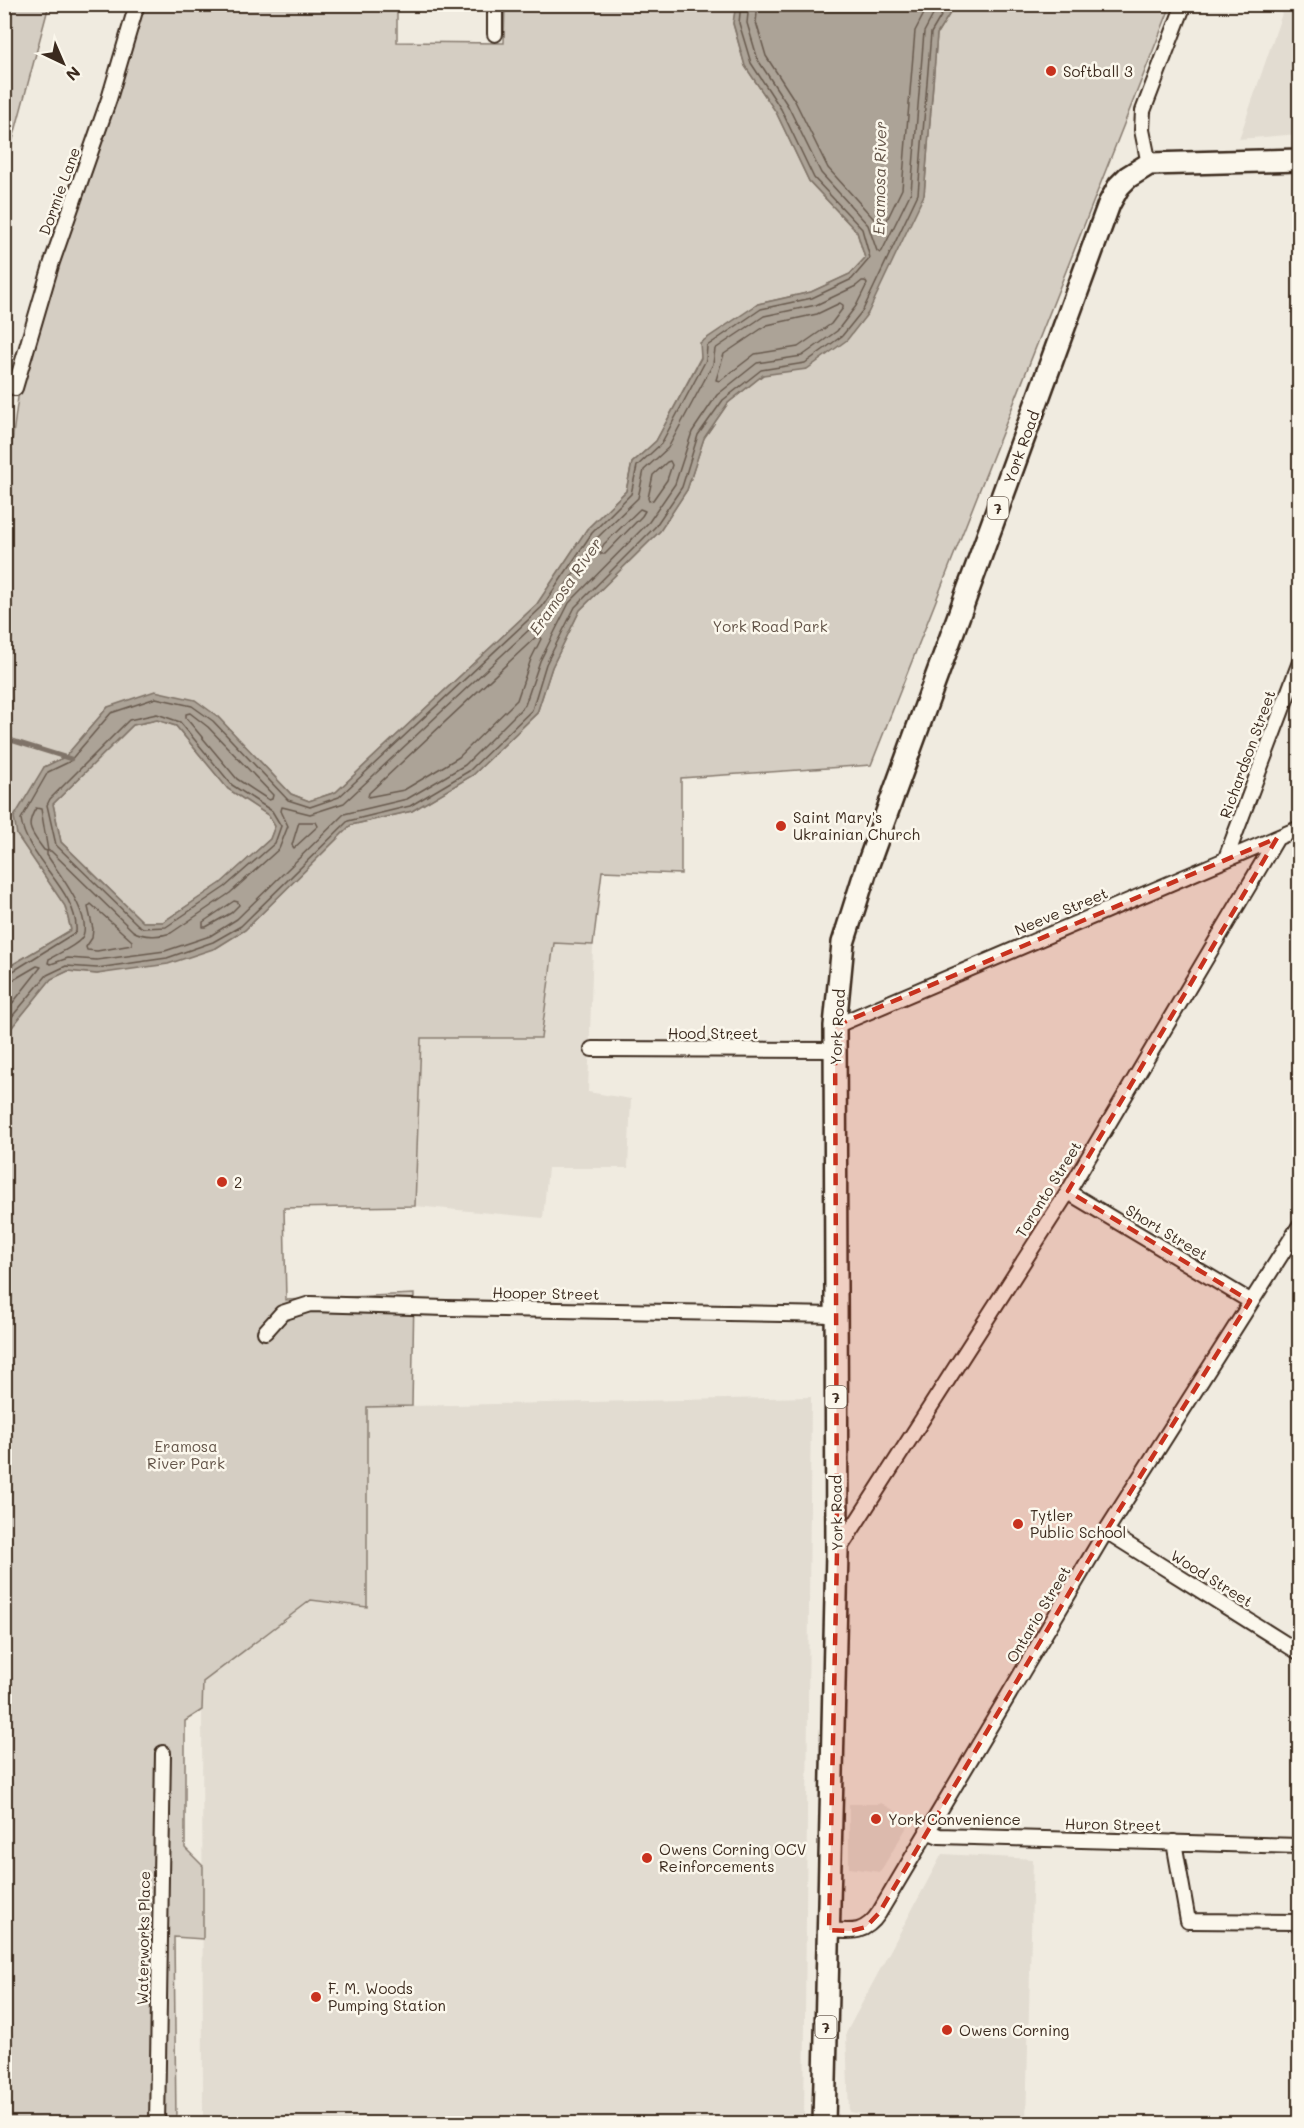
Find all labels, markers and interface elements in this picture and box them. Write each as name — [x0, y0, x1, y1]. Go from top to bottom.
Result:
north arrow — [33, 33, 93, 93]
place label: Softball 3 — [1063, 61, 1133, 81]
text: N — [62, 62, 85, 86]
marker: Softball 3 — [1044, 64, 1058, 78]
water label: Eramosa River — [868, 121, 890, 235]
street label: Dormie Lane — [34, 144, 84, 238]
street label: York Road — [999, 408, 1043, 486]
road number: 7 — [988, 497, 1008, 519]
water label: Eramosa River — [524, 533, 606, 639]
park label: York Road Park — [712, 616, 828, 636]
street label: Richardson Street — [1215, 687, 1279, 821]
place label: Saint Mary's Ukrainian Church — [793, 807, 920, 844]
marker: Saint Mary's Ukrainian Church — [774, 819, 788, 833]
street label: Neeve Street — [1011, 882, 1111, 940]
street label: York Road — [825, 988, 849, 1066]
street label: Hood Street — [668, 1023, 758, 1043]
street label: Toronto Street — [1010, 1137, 1086, 1241]
place label: 2 — [234, 1172, 242, 1192]
marker: 2 — [215, 1175, 229, 1189]
street label: Short Street — [1122, 1200, 1212, 1264]
street label: Hooper Street — [492, 1282, 600, 1304]
road number: 7 — [826, 1386, 846, 1408]
park label: Eramosa River Park — [147, 1436, 225, 1473]
street label: York Road — [825, 1475, 847, 1551]
place label: Tytler Public School — [1030, 1505, 1126, 1542]
marker: Tytler Public School — [1011, 1517, 1025, 1531]
street label: Wood Street — [1167, 1545, 1257, 1611]
street label: Ontario Street — [1001, 1562, 1075, 1666]
place label: York Convenience — [888, 1809, 1021, 1829]
marker: York Convenience — [869, 1812, 883, 1826]
street label: Huron Street — [1065, 1813, 1161, 1835]
place label: Owens Corning OCV Reinforcements — [659, 1839, 806, 1876]
marker: Owens Corning OCV Reinforcements — [640, 1851, 654, 1865]
street label: Waterworks Place — [132, 1871, 154, 2005]
place label: F. M. Woods Pumping Station — [328, 1978, 446, 2015]
marker: F. M. Woods Pumping Station — [309, 1990, 323, 2004]
road number: 7 — [816, 2016, 836, 2038]
place label: Owens Corning — [959, 2020, 1070, 2040]
marker: Owens Corning — [940, 2023, 954, 2037]

